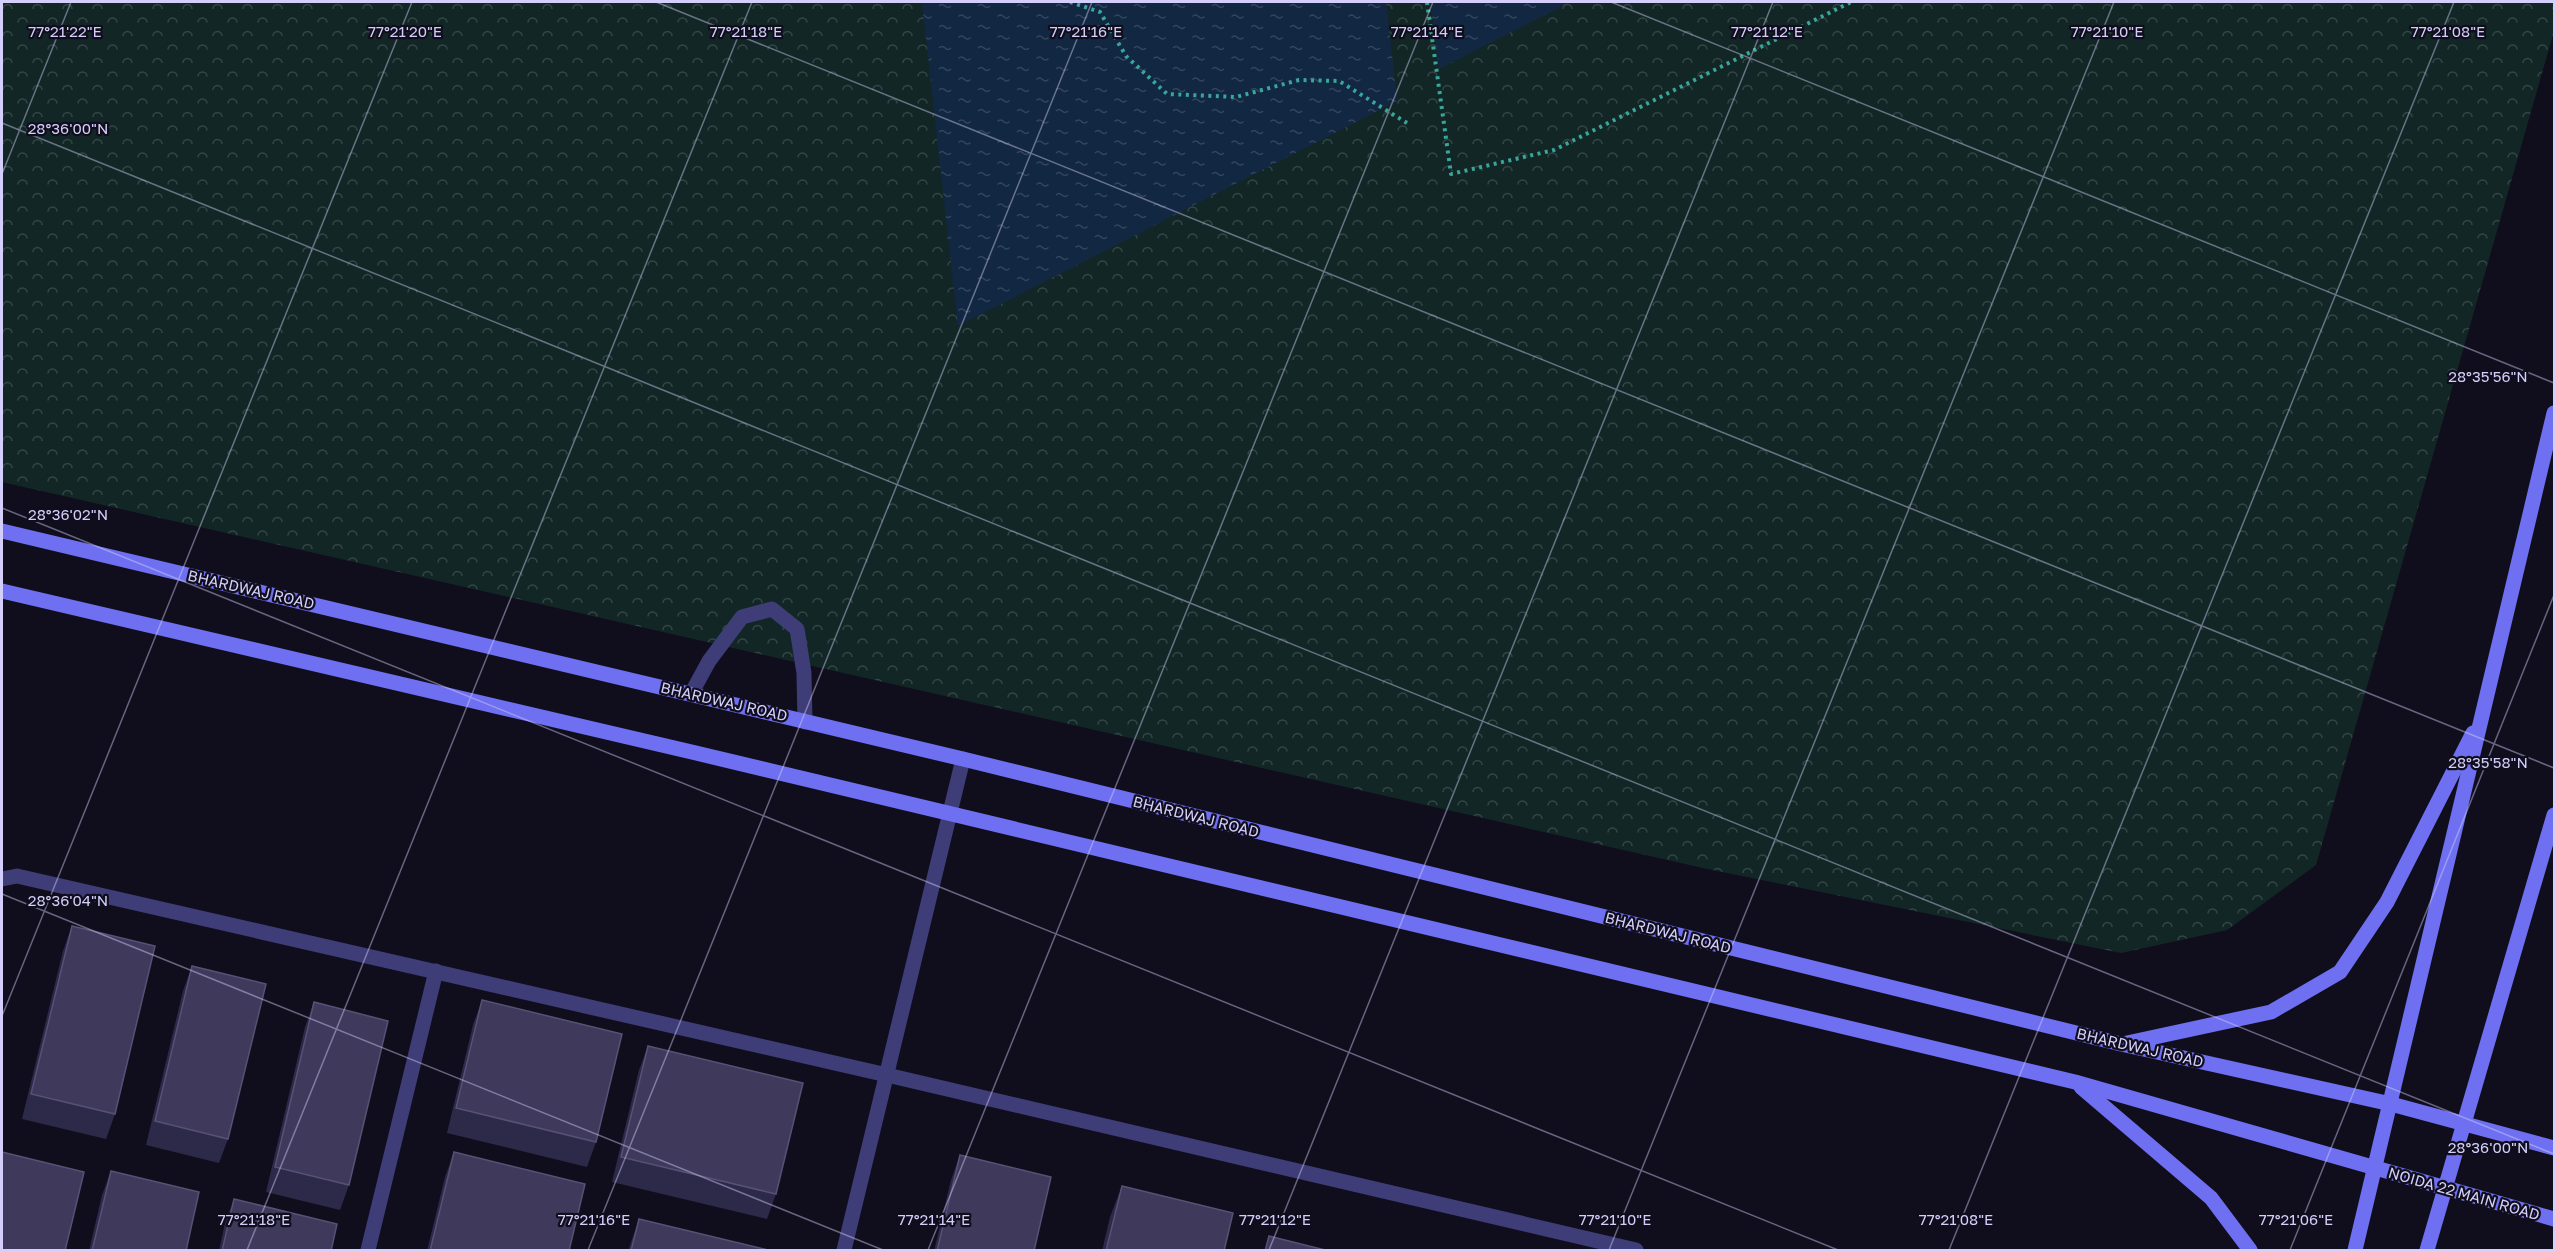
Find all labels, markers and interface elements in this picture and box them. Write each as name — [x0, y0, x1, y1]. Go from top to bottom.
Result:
text: 77°21'22"E — [28, 22, 102, 40]
text: 77°21'20"E — [368, 22, 442, 40]
text: 77°21'18"E — [710, 22, 782, 40]
text: 77°21'16"E — [1050, 22, 1122, 40]
text: 77°21'14"E — [1391, 22, 1463, 40]
text: 77°21'12"E — [1731, 22, 1803, 40]
text: 77°21'10"E — [2071, 22, 2143, 40]
text: 77°21'08"E — [2411, 22, 2485, 40]
text: 28°36'00"N — [28, 119, 108, 137]
text: 28°35'56"N — [2448, 367, 2528, 385]
text: 28°36'02"N — [28, 505, 108, 523]
street label: BHARDWAJ ROAD — [186, 566, 316, 612]
street label: BHARDWAJ ROAD — [659, 678, 789, 724]
text: 28°35'58"N — [2448, 753, 2528, 771]
street label: BHARDWAJ ROAD — [1131, 792, 1261, 840]
text: 28°36'04"N — [28, 891, 108, 909]
street label: BHARDWAJ ROAD — [1603, 908, 1733, 956]
street label: BHARDWAJ ROAD — [2075, 1024, 2205, 1070]
text: 28°36'00"N — [2448, 1138, 2528, 1156]
street label: NOIDA 22 MAIN ROAD — [2386, 1163, 2542, 1223]
text: 77°21'18"E — [218, 1210, 290, 1228]
text: 77°21'16"E — [558, 1210, 630, 1228]
text: 77°21'14"E — [898, 1210, 970, 1228]
text: 77°21'12"E — [1239, 1210, 1311, 1228]
text: 77°21'10"E — [1579, 1210, 1651, 1228]
text: 77°21'08"E — [1919, 1210, 1993, 1228]
text: 77°21'06"E — [2259, 1210, 2333, 1228]

